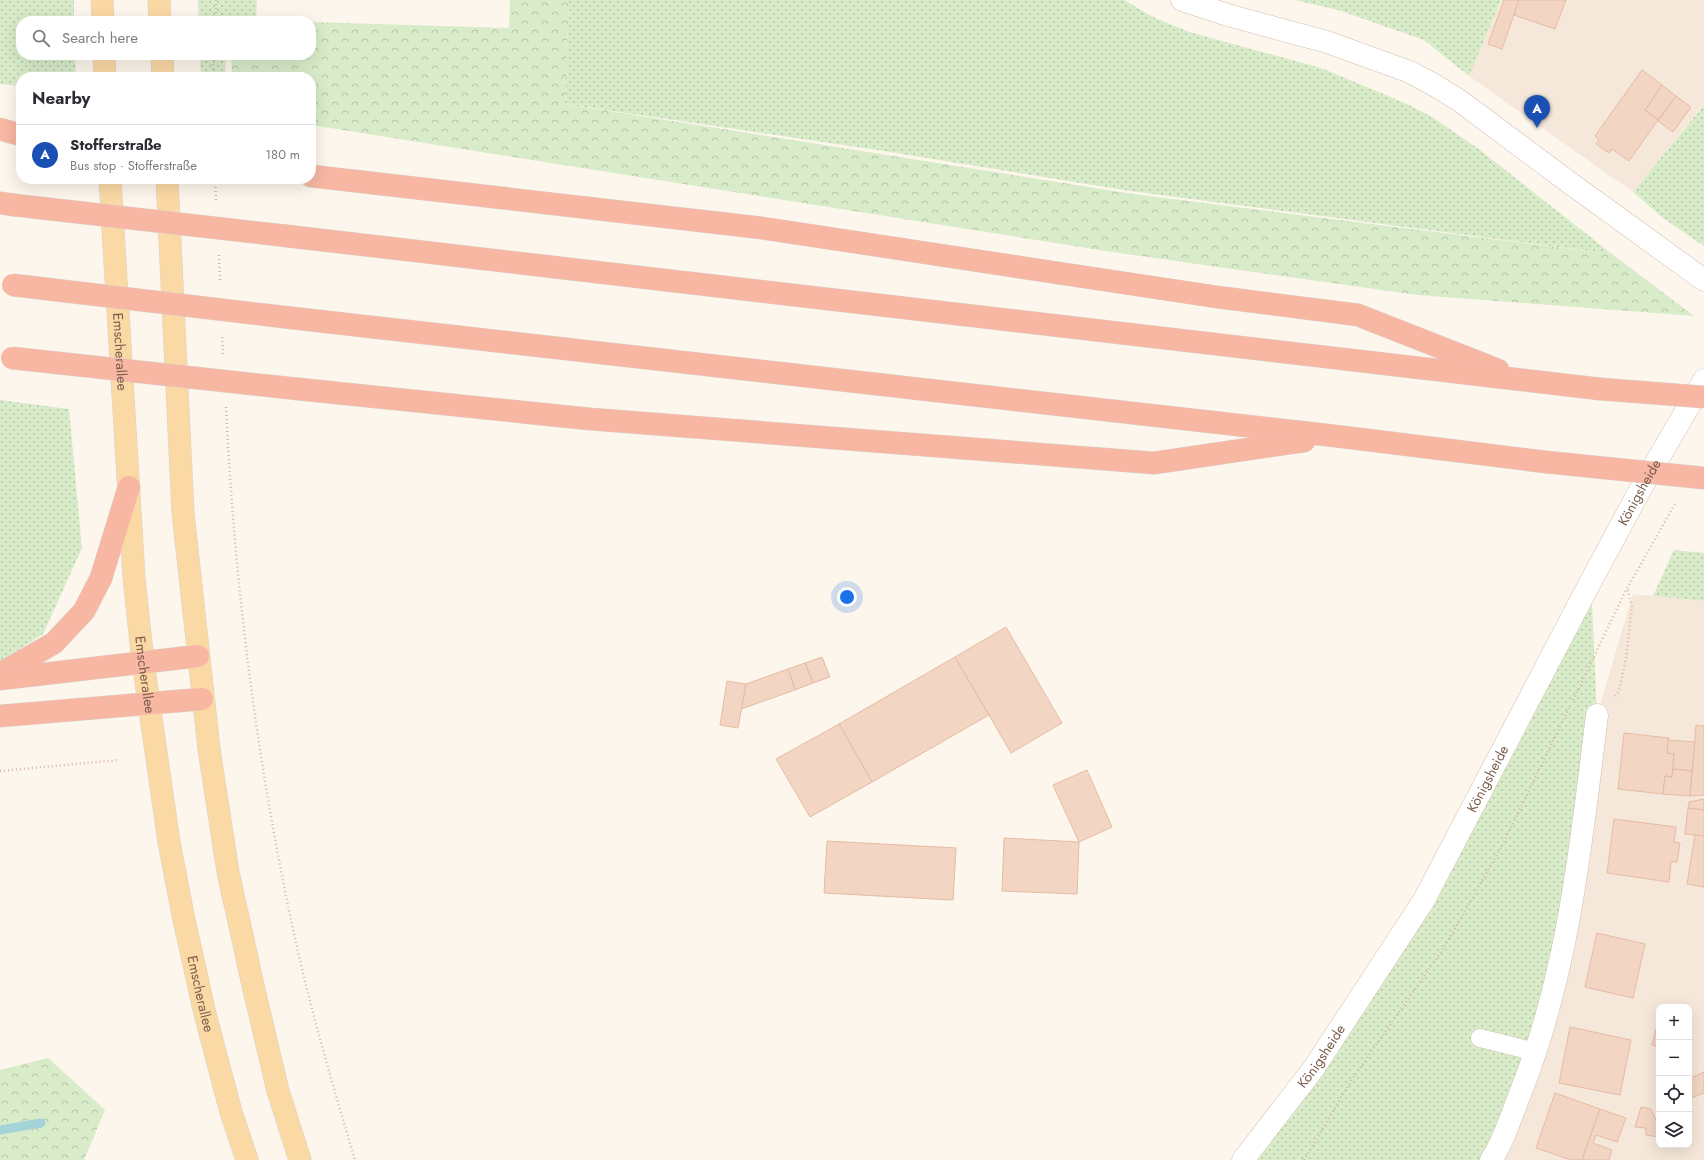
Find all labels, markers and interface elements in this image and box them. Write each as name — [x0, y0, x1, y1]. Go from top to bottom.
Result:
search box — [16, 16, 316, 60]
icon: search — [30, 27, 52, 49]
text: Search here — [62, 27, 138, 49]
text: Nearby — [32, 86, 90, 110]
pin: A — [1524, 95, 1550, 128]
text: Stofferstraße — [70, 134, 162, 156]
text: A — [40, 145, 50, 164]
text: 180 m — [265, 145, 300, 164]
text: Bus stop · Stofferstraße — [70, 156, 197, 175]
street label: Emscherallee — [108, 312, 133, 391]
street label: Königsheide — [1613, 455, 1666, 529]
your location — [837, 587, 857, 607]
street label: Emscherallee — [130, 635, 160, 715]
street label: Königsheide — [1462, 742, 1513, 816]
street label: Emscherallee — [182, 953, 219, 1034]
map controls — [1656, 1004, 1692, 1148]
button: + — [1656, 1004, 1692, 1040]
street label: Königsheide — [1292, 1020, 1350, 1092]
button: − — [1656, 1040, 1692, 1076]
button: locate — [1656, 1076, 1692, 1112]
button: layers — [1656, 1112, 1692, 1148]

